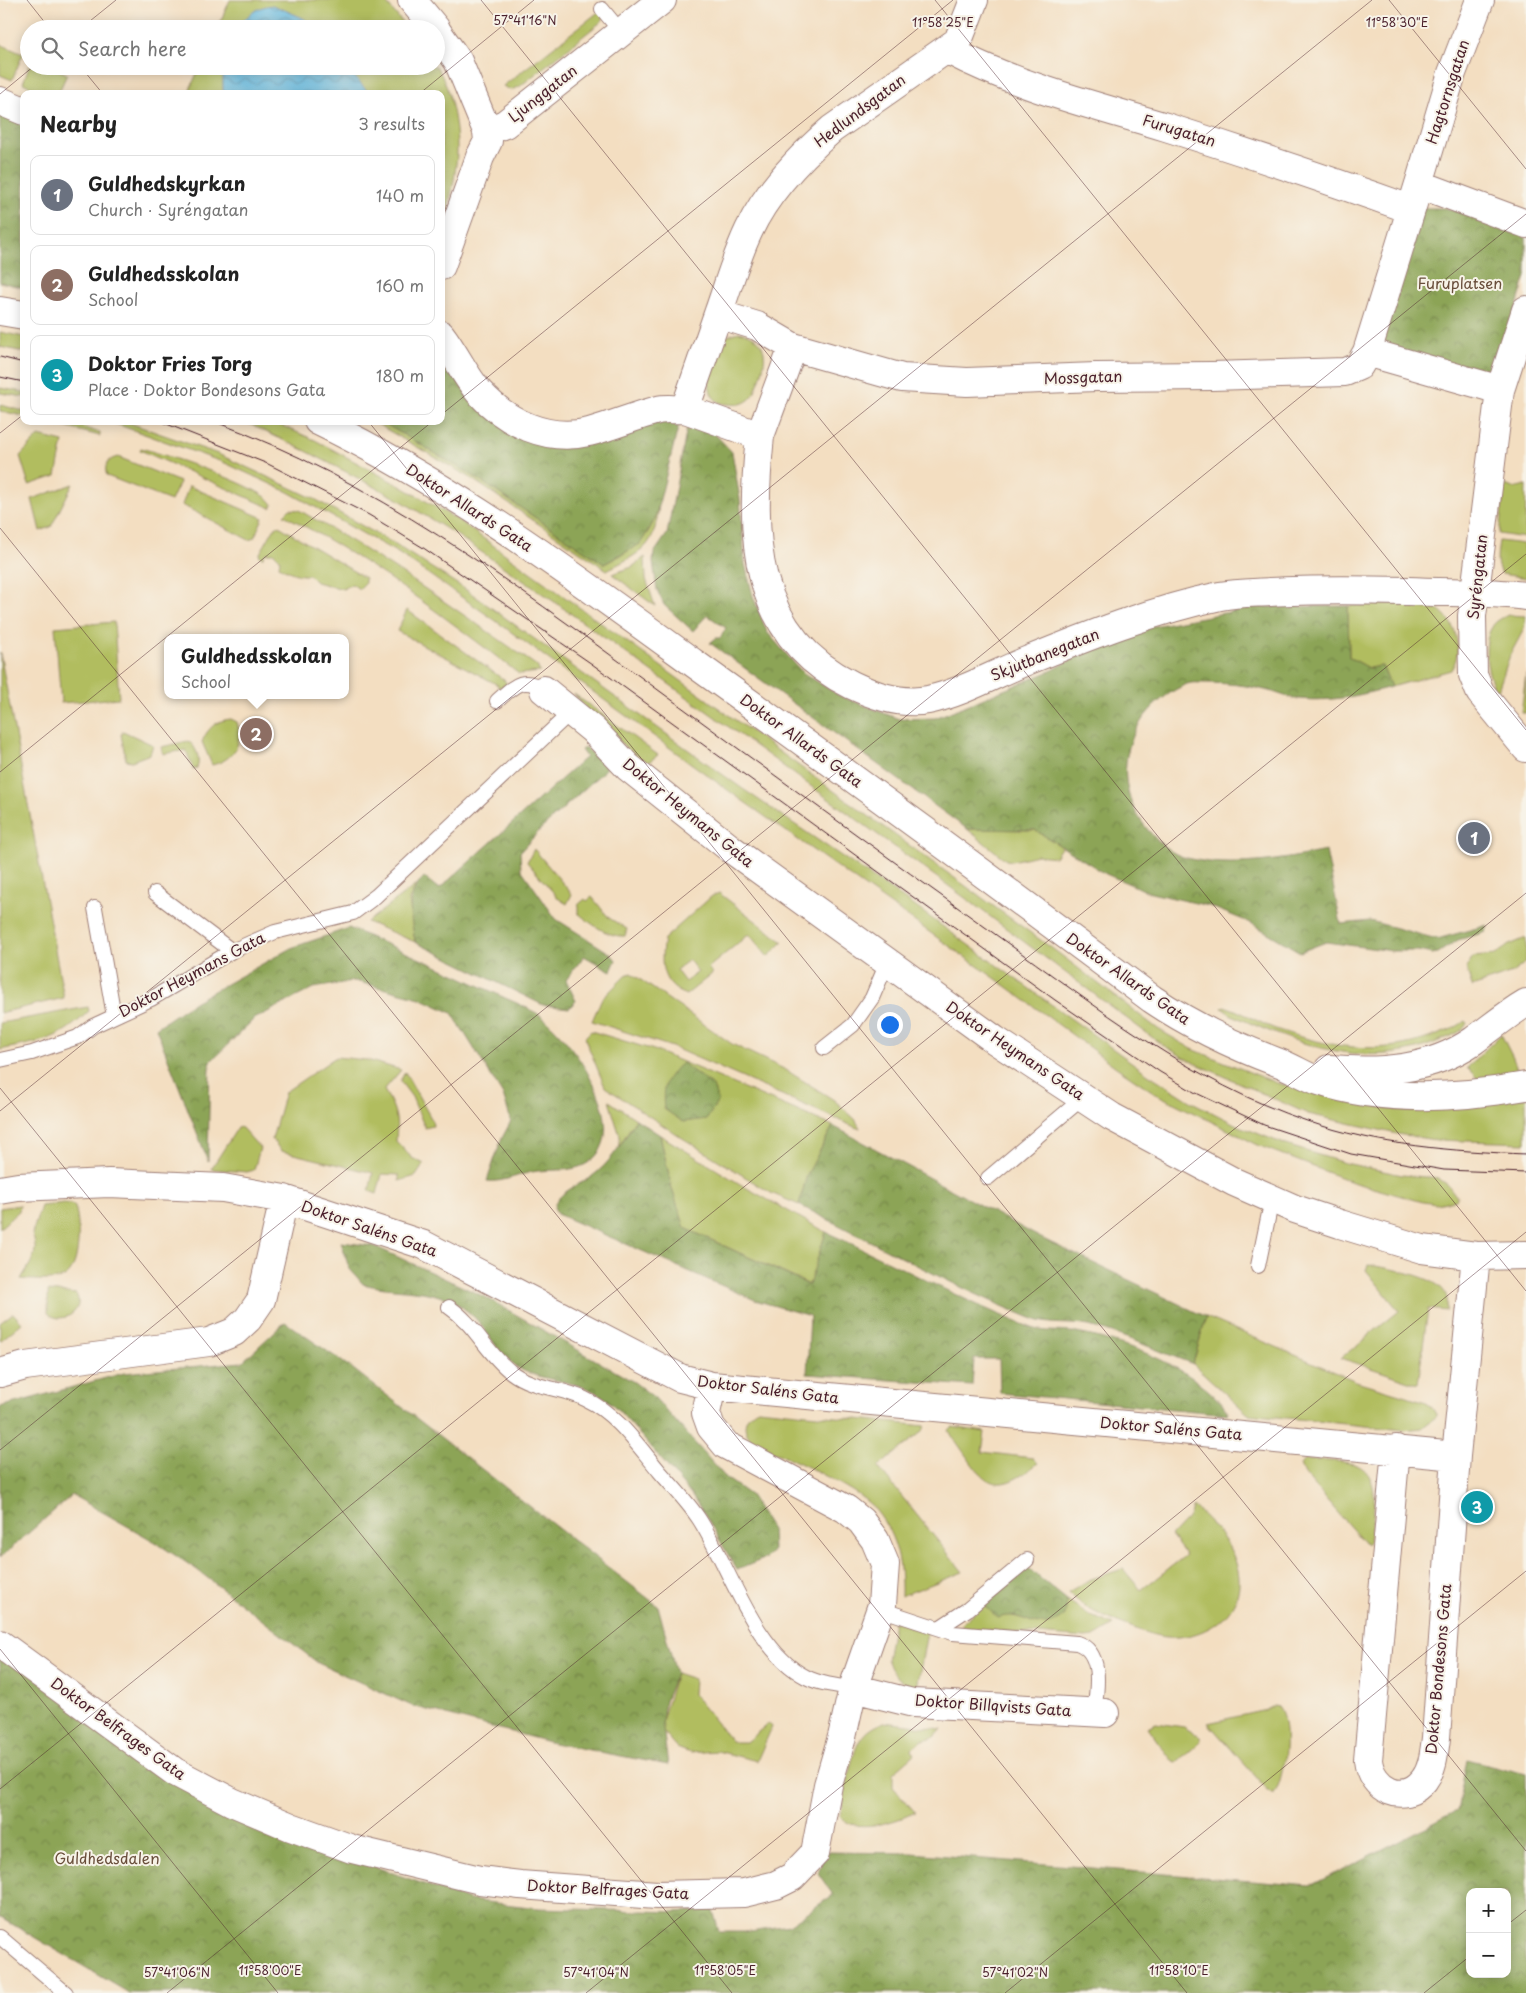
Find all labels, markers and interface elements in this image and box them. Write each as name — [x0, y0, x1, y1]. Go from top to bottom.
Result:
text: 57°41'16"N — [493, 11, 557, 29]
text: 11°58'25"E — [912, 13, 974, 31]
text: 11°58'30"E — [1366, 13, 1428, 31]
search box — [20, 20, 445, 75]
icon: search — [38, 34, 66, 62]
text: Search here — [78, 34, 187, 62]
street label: Hagtornsgatan — [1419, 36, 1474, 147]
street label: Ljunggatan — [503, 59, 581, 127]
street label: Hedlundsgatan — [809, 68, 910, 152]
text: Nearby — [40, 107, 117, 139]
street label: Furugatan — [1140, 108, 1219, 152]
text: 3 results — [358, 111, 425, 135]
text: Guldhedskyrkan — [88, 169, 245, 197]
text: 1 — [53, 183, 61, 207]
text: 140 m — [376, 183, 424, 207]
text: Church · Syréngatan — [88, 197, 248, 221]
text: Guldhedsskolan — [88, 259, 239, 287]
park label: Furuplatsen — [1418, 271, 1502, 294]
text: 2 — [51, 273, 63, 297]
text: 160 m — [376, 273, 424, 297]
text: School — [88, 287, 138, 311]
text: Doktor Fries Torg — [88, 349, 253, 377]
text: 3 — [52, 363, 62, 387]
text: 180 m — [376, 363, 424, 387]
street label: Mossgatan — [1043, 364, 1123, 389]
text: Place · Doktor Bondesons Gata — [88, 377, 325, 401]
street label: Doktor Allards Gata — [402, 457, 538, 556]
street label: Syréngatan — [1461, 533, 1492, 621]
street label: Skjutbanegatan — [987, 621, 1102, 686]
popup — [164, 634, 349, 699]
text: Guldhedsskolan — [181, 641, 332, 669]
text: School — [181, 669, 231, 693]
street label: Doktor Allards Gata — [736, 687, 868, 792]
pin: 2 — [240, 715, 272, 753]
street label: Doktor Heymans Gata — [618, 752, 760, 872]
pin: 1 — [1458, 819, 1490, 857]
street label: Doktor Heymans Gata — [114, 925, 269, 1022]
street label: Doktor Allards Gata — [1062, 926, 1195, 1029]
street label: Doktor Heymans Gata — [942, 995, 1090, 1105]
your location — [877, 1012, 903, 1038]
street label: Doktor Saléns Gata — [298, 1193, 441, 1262]
street label: Doktor Saléns Gata — [696, 1368, 841, 1409]
street label: Doktor Saléns Gata — [1099, 1410, 1244, 1445]
pin: 3 — [1461, 1488, 1493, 1526]
street label: Doktor Bondesons Gata — [1419, 1582, 1456, 1755]
street label: Doktor Belfrages Gata — [47, 1671, 192, 1785]
street label: Doktor Billqvists Gata — [914, 1688, 1073, 1721]
park label: Guldhedsdalen — [54, 1846, 160, 1869]
street label: Doktor Belfrages Gata — [527, 1873, 690, 1904]
map controls — [1466, 1888, 1511, 1978]
button: + — [1466, 1888, 1511, 1933]
button: − — [1466, 1933, 1511, 1978]
text: 11°58'00"E — [238, 1961, 302, 1979]
text: 11°58'05"E — [694, 1961, 756, 1979]
text: 11°58'10"E — [1149, 1961, 1209, 1979]
text: 57°41'06"N — [144, 1963, 210, 1981]
text: 57°41'04"N — [563, 1963, 629, 1981]
text: 57°41'02"N — [982, 1963, 1048, 1981]

